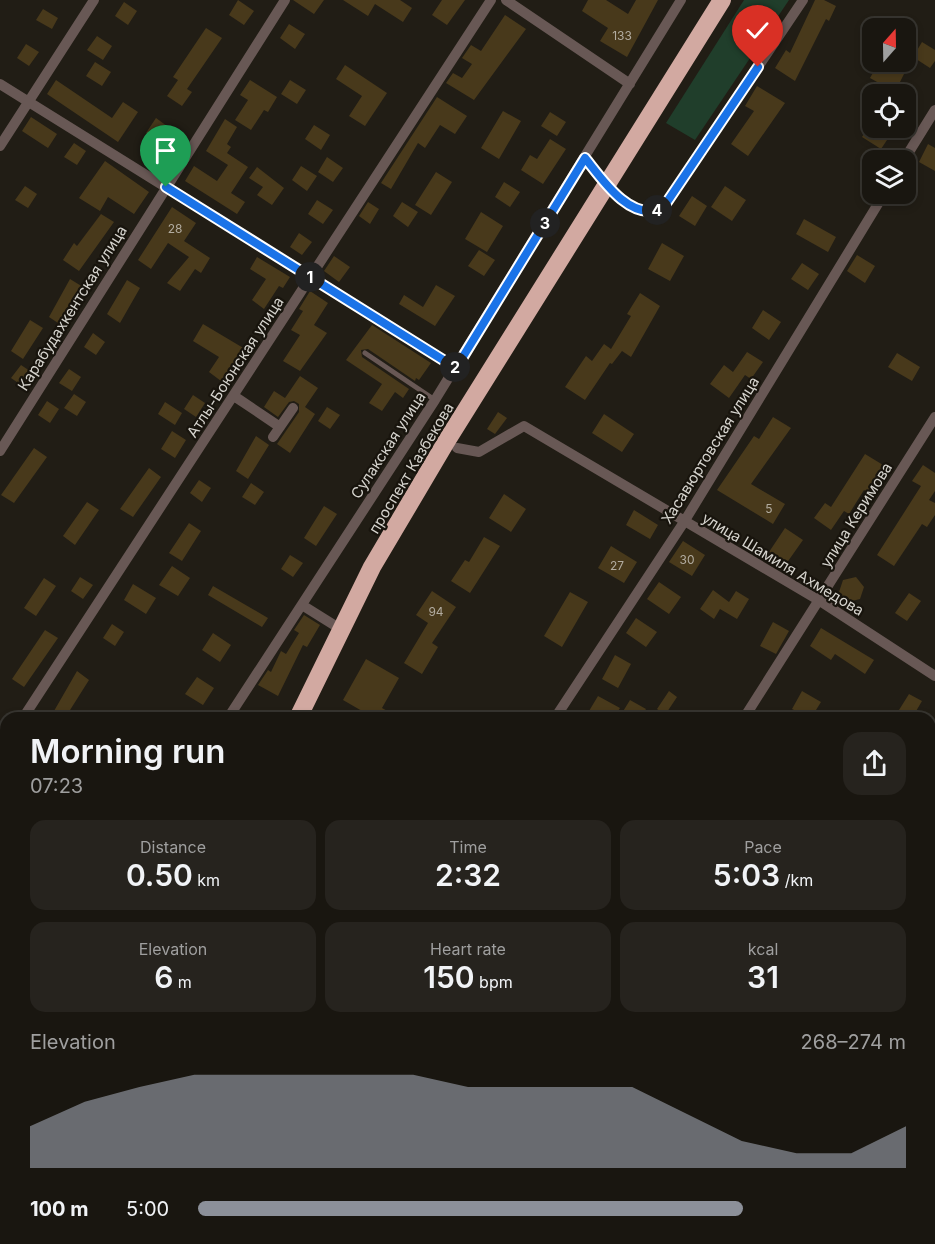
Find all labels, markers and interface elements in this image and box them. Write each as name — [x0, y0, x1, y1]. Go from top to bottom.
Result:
pin — [732, 5, 783, 67]
icon: check — [741, 14, 774, 47]
north arrow — [862, 18, 916, 72]
map controls — [862, 18, 916, 204]
house number: 133 — [612, 28, 632, 43]
button: locate — [862, 84, 916, 138]
pin — [140, 125, 191, 187]
icon: arrive — [149, 134, 182, 167]
button: layers — [862, 150, 916, 204]
pin: 4 — [642, 195, 672, 225]
text: 4 — [652, 200, 662, 220]
pin: 3 — [530, 208, 560, 238]
text: 3 — [540, 213, 550, 233]
house number: 28 — [168, 221, 182, 236]
street label: Карабудахкентская улица — [13, 222, 131, 394]
pin: 1 — [295, 262, 325, 292]
text: 1 — [307, 267, 313, 287]
street label: Атлы-Боюнская улица — [182, 293, 288, 441]
pin: 2 — [440, 352, 470, 382]
text: 2 — [450, 357, 460, 377]
street label: Хасавюртовская улица — [657, 373, 763, 527]
street label: Сулакская улица — [346, 388, 430, 502]
street label: проспект Казбекова — [364, 399, 458, 537]
street label: улица Керимова — [816, 459, 896, 571]
house number: 5 — [765, 501, 773, 516]
street label: улица Шамиля Ахмедова — [699, 508, 867, 620]
house number: 30 — [680, 552, 694, 567]
house number: 27 — [610, 558, 624, 573]
house number: 94 — [428, 604, 444, 619]
text: Morning run — [30, 731, 225, 771]
button: share — [843, 732, 906, 795]
text: 07:23 — [30, 774, 83, 798]
text: Distance — [140, 837, 206, 857]
text: Time — [449, 837, 487, 857]
text: Pace — [744, 837, 782, 857]
text: 0.50 — [126, 857, 193, 893]
text: 2:32 — [435, 857, 501, 893]
text: 5:03 — [713, 857, 780, 893]
text: km — [193, 870, 220, 890]
text: /km — [780, 870, 813, 890]
text: Elevation — [139, 939, 207, 959]
text: Heart rate — [430, 939, 506, 959]
text: kcal — [748, 939, 778, 959]
text: 6 — [154, 959, 173, 995]
text: 150 — [423, 959, 475, 995]
text: 31 — [747, 959, 779, 995]
text: m — [173, 972, 192, 992]
text: bpm — [475, 972, 513, 992]
text: Elevation — [30, 1030, 116, 1054]
text: 268–274 m — [801, 1030, 906, 1054]
text: 100 m — [30, 1197, 89, 1221]
text: 5:00 — [126, 1197, 169, 1221]

